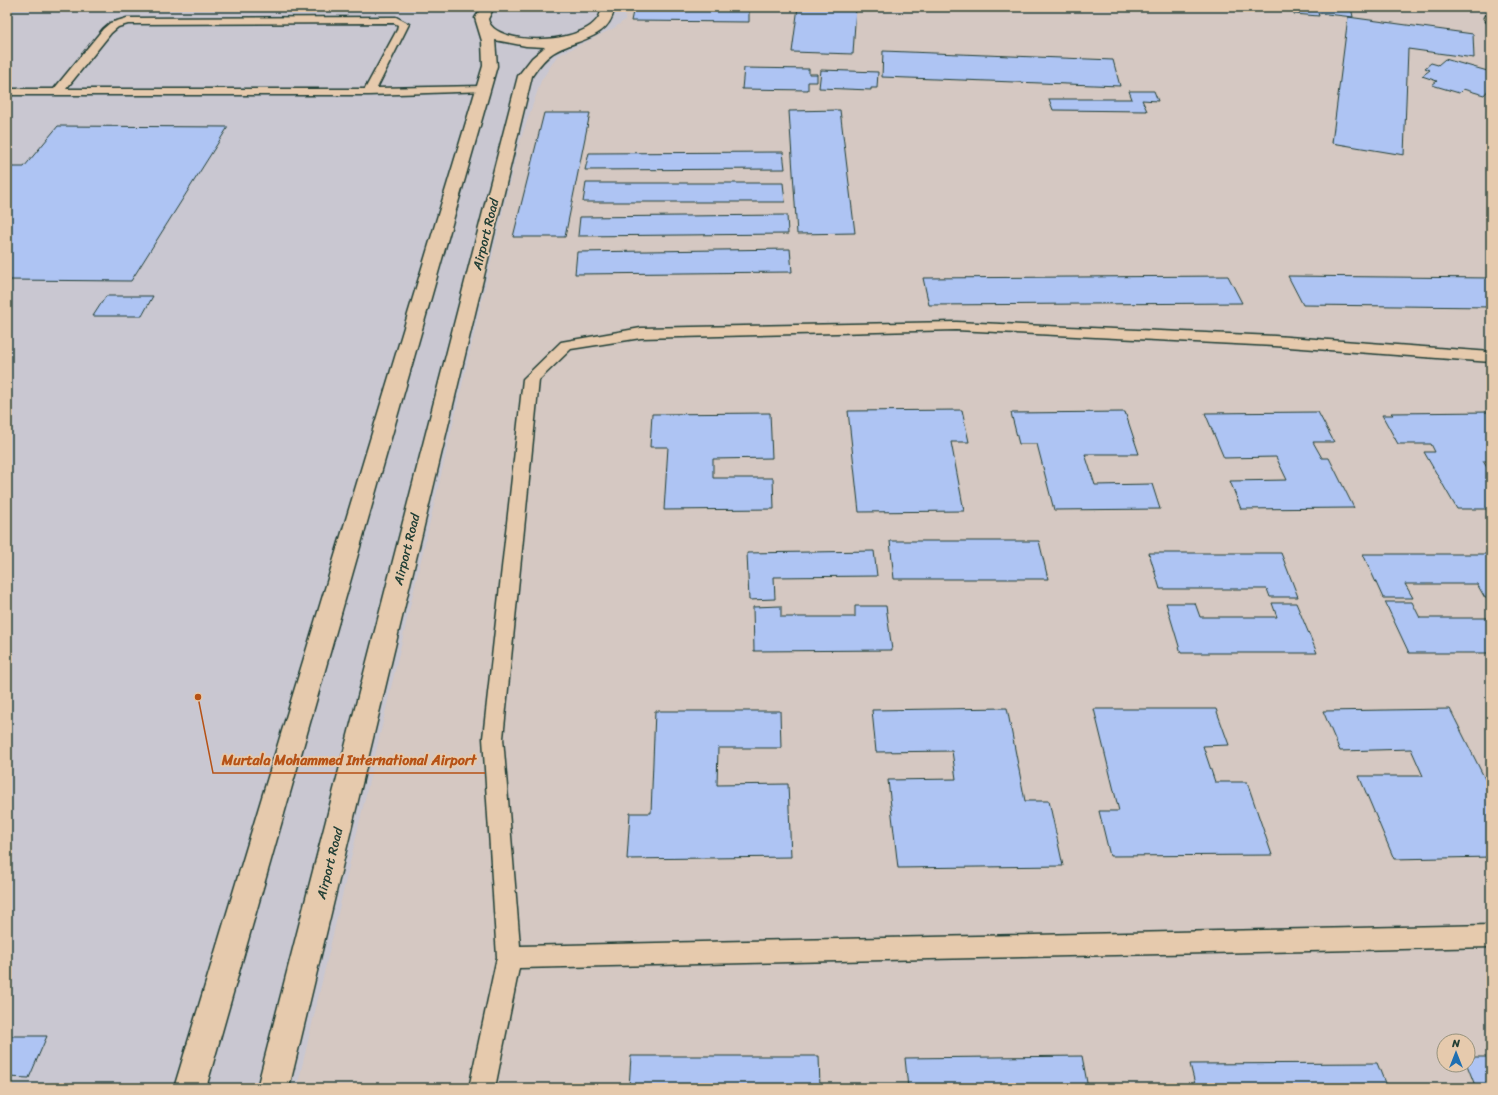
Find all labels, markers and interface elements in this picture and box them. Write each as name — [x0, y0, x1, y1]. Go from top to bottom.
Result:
street label: Airport Road — [465, 195, 506, 273]
street label: Airport Road — [386, 510, 427, 588]
callout: Murtala Mohammed International Airport — [213, 747, 485, 773]
text: Murtala Mohammed International Airport — [221, 748, 478, 773]
street label: Airport Road — [309, 824, 350, 902]
north arrow — [1436, 1033, 1476, 1073]
text: N — [1451, 1034, 1460, 1053]

